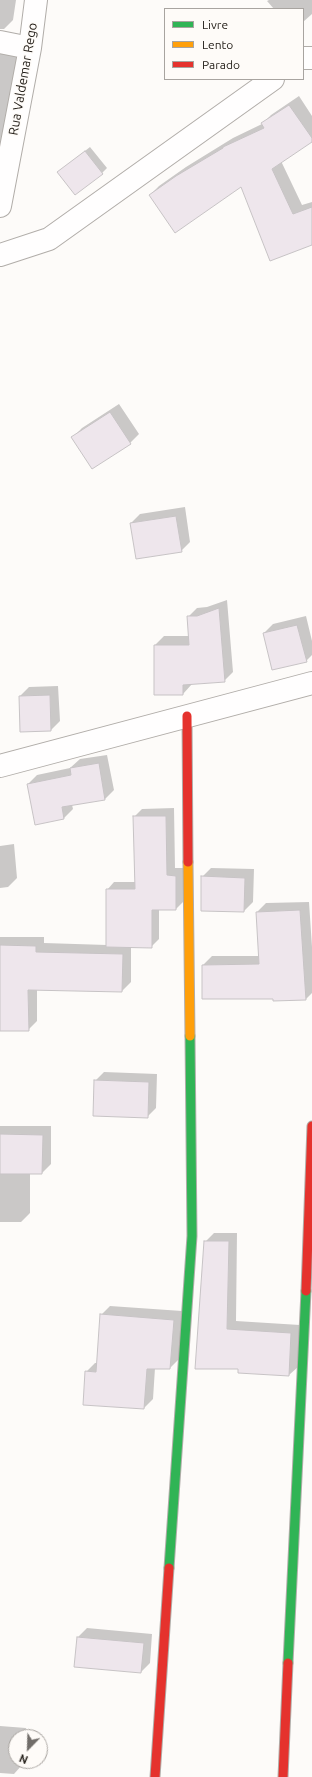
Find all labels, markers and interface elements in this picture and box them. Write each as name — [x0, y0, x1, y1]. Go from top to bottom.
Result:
legend — [164, 8, 304, 80]
text: Livre — [202, 18, 228, 31]
street label: Rua Valdemar Rego — [5, 21, 41, 137]
text: Lento — [202, 38, 233, 51]
text: Parado — [202, 58, 240, 71]
north arrow — [8, 1729, 48, 1769]
text: N — [18, 1752, 30, 1766]

